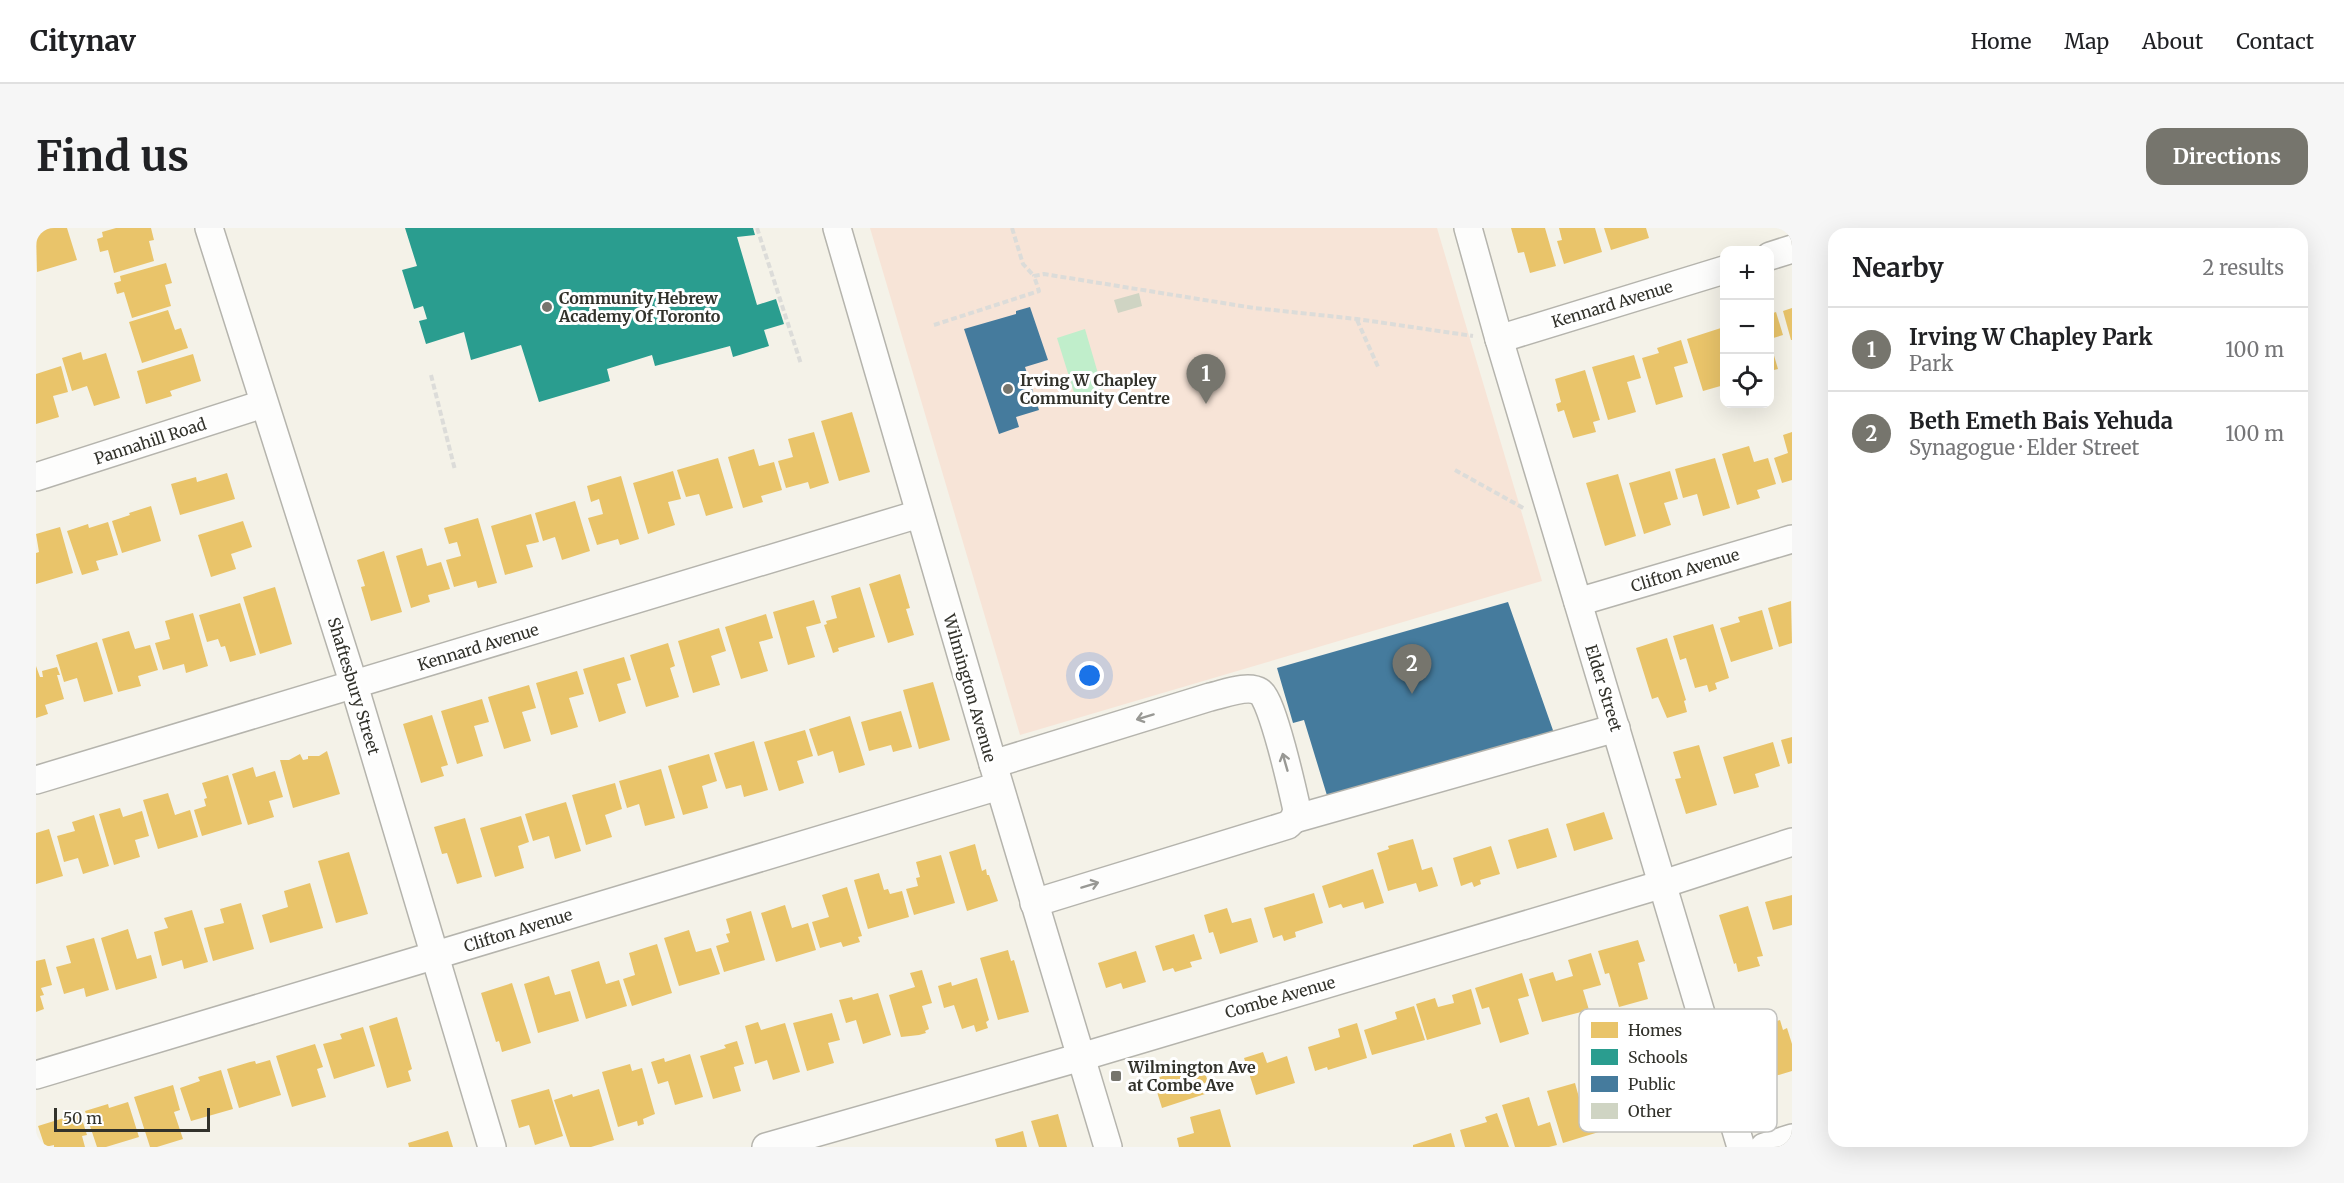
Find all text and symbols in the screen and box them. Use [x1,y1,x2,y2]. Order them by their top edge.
text: Citynav [30,23,136,59]
text: Home [1971,28,2031,55]
text: Map [2064,28,2109,55]
text: About [2142,28,2203,55]
text: Contact [2236,28,2314,55]
button: Directions [2146,128,2308,185]
text: Find us [36,130,189,182]
map controls [1720,246,1774,408]
button: + [1720,246,1774,300]
text: Nearby [1852,251,1944,284]
text: 2 results [2202,255,2284,280]
street label: Kennard Avenue [1549,276,1675,332]
place label: Community Hebrew Academy Of Toronto [558,288,721,326]
marker: Community Hebrew Academy Of Toronto [540,300,554,314]
button: − [1720,300,1774,354]
text: Irving W Chapley Park [1909,323,2152,351]
text: 1 [1867,337,1876,362]
text: 100 m [2225,337,2284,362]
text: Park [1909,351,1953,376]
pin: 1 [1186,354,1226,404]
button: locate [1720,354,1774,408]
place label: Irving W Chapley Community Centre [1020,370,1170,408]
marker: Irving W Chapley Community Centre [1001,382,1015,396]
text: Beth Emeth Bais Yehuda [1909,407,2173,435]
street label: Pannahill Road [91,413,209,469]
text: 2 [1866,421,1877,446]
text: 100 m [2225,421,2284,446]
text: Synagogue · Elder Street [1909,435,2139,460]
street label: Clifton Avenue [1628,544,1742,596]
street label: Wilmington Avenue [939,611,1001,764]
street label: Shaftesbury Street [324,615,385,758]
street label: Kennard Avenue [415,619,541,675]
street label: Elder Street [1581,642,1627,735]
pin: 2 [1392,644,1432,694]
your location [1075,661,1104,690]
one-way arrow [1136,712,1155,723]
one-way arrow [1279,753,1290,772]
one-way arrow [1080,879,1099,890]
street label: Clifton Avenue [461,904,575,956]
street label: Combe Avenue [1223,972,1337,1022]
legend [1579,1009,1777,1132]
text: Homes [1628,1020,1682,1040]
text: Schools [1628,1047,1688,1067]
place label: Wilmington Ave at Combe Ave [1127,1057,1256,1095]
marker: Wilmington Ave at Combe Ave [1109,1069,1123,1083]
text: Public [1628,1074,1676,1094]
text: Other [1628,1101,1672,1121]
scale bar [54,1105,210,1132]
text: 50 m [63,1108,102,1128]

